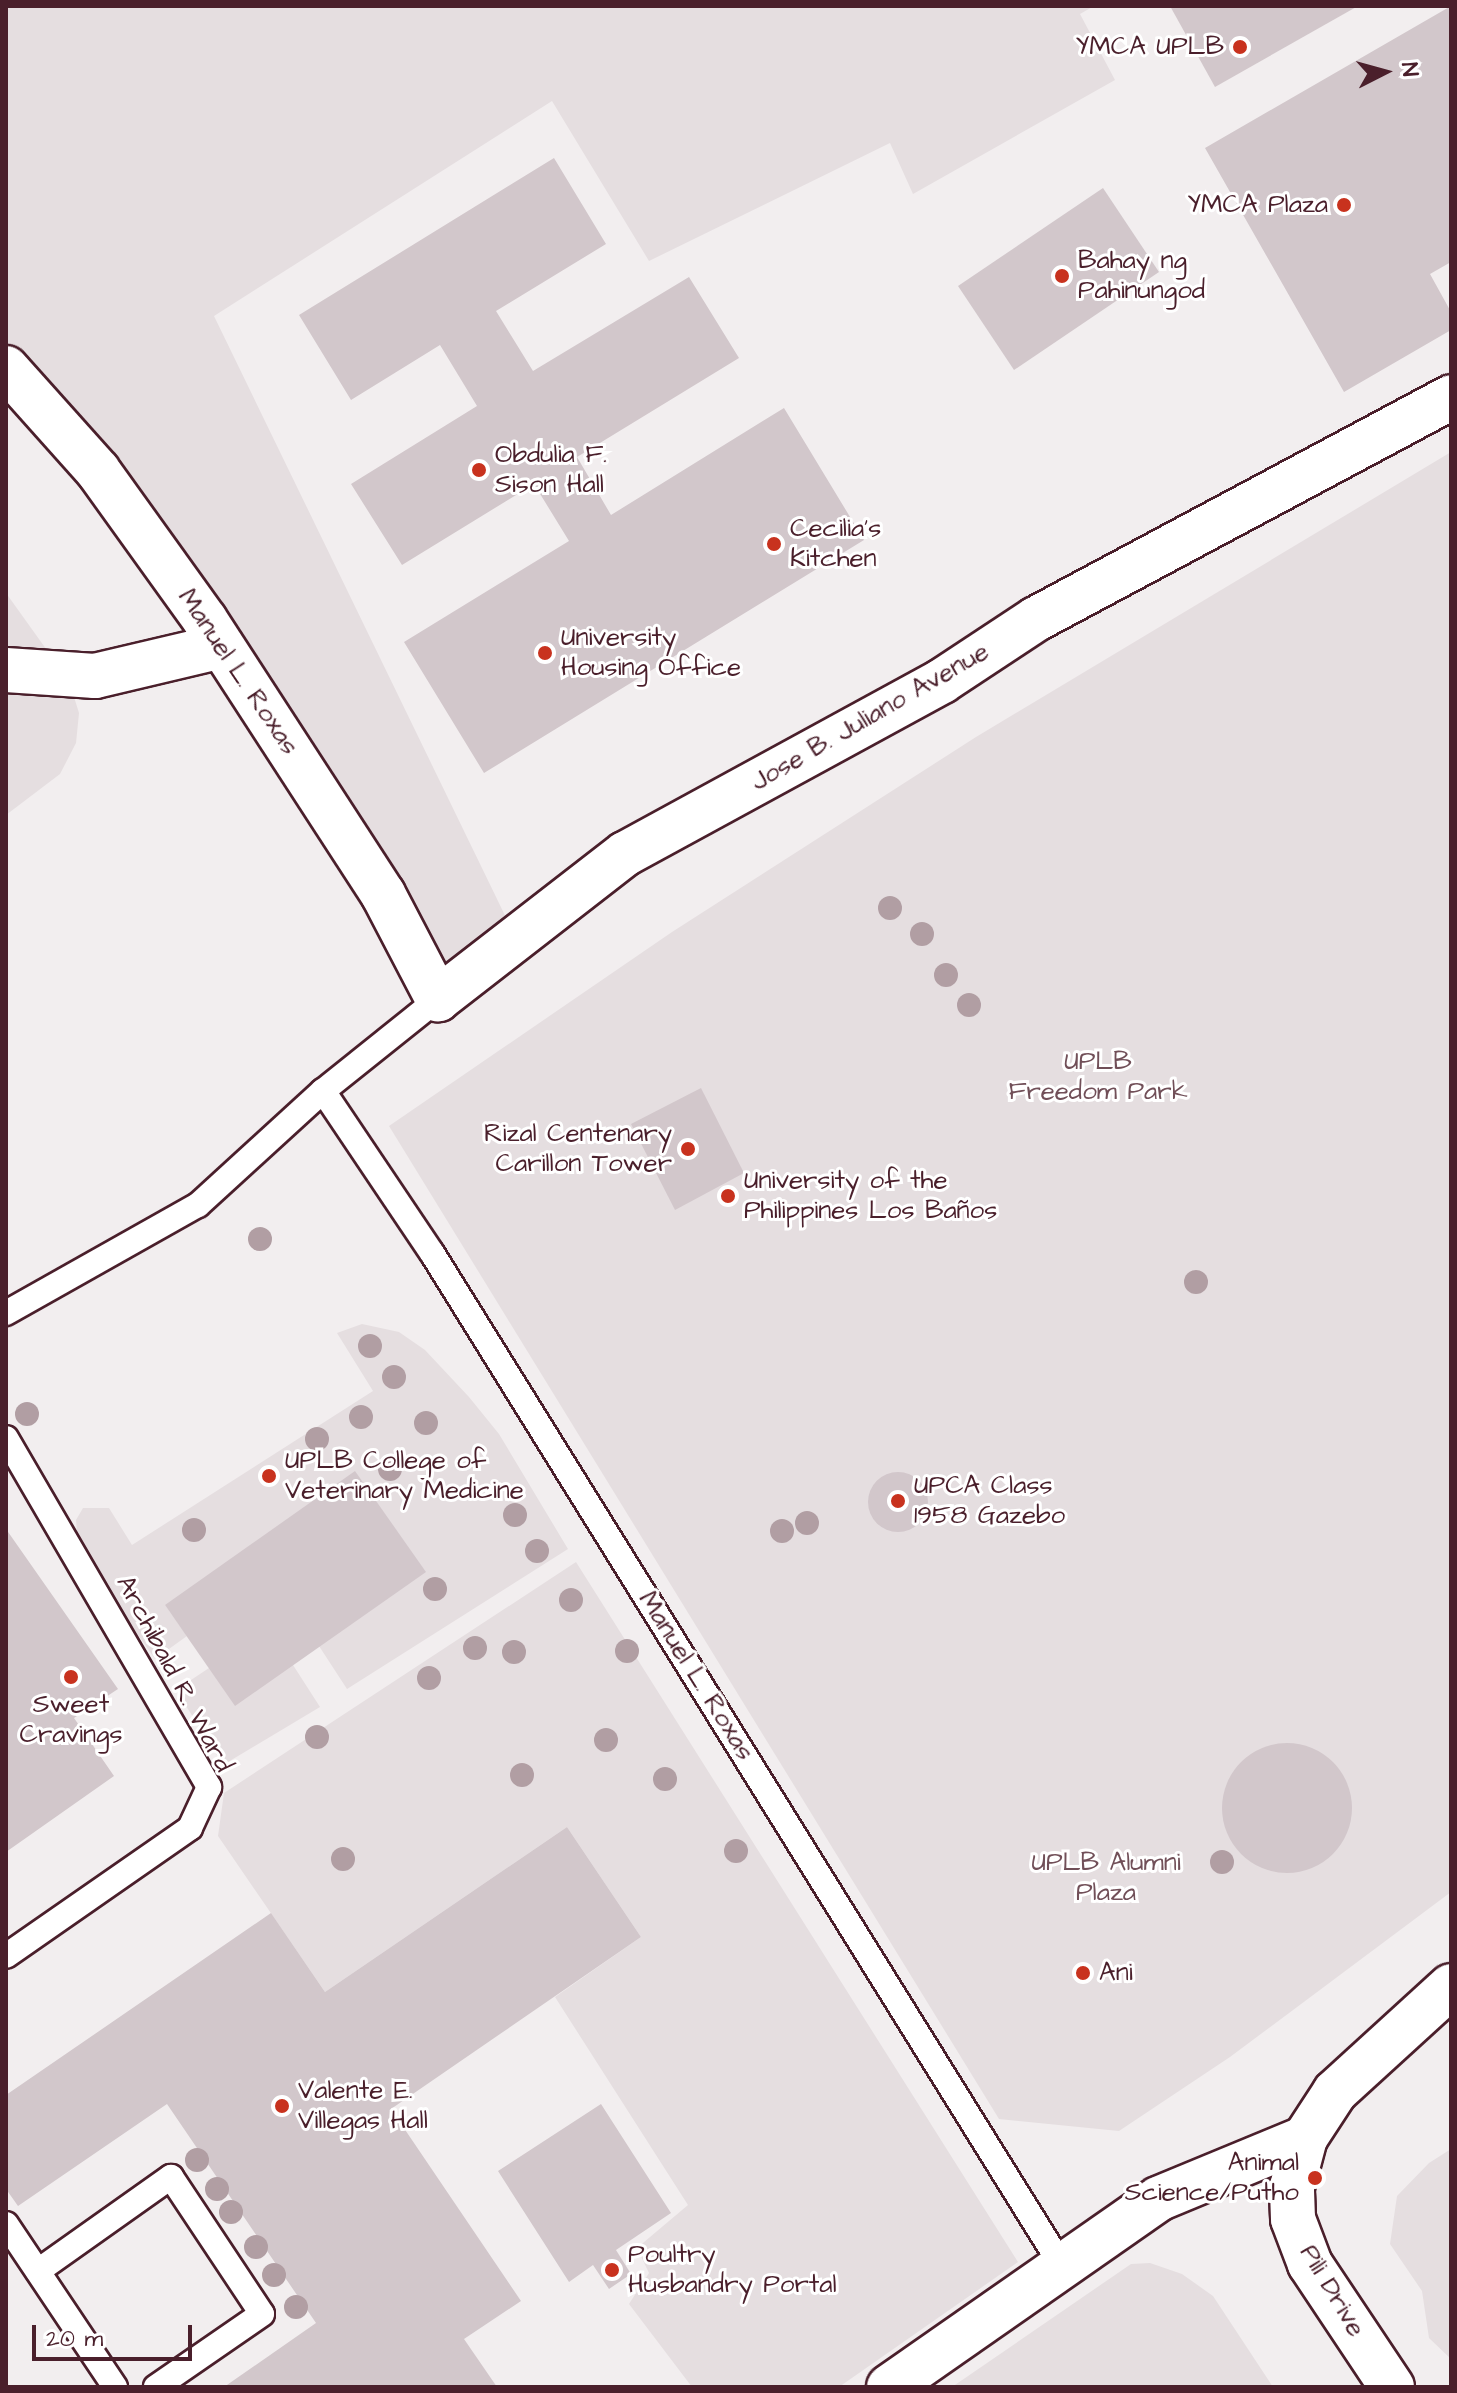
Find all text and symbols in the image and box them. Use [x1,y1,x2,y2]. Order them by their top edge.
place label: YMCA UPLB [1075,31,1224,63]
north arrow [1345,32,1425,112]
marker: YMCA UPLB [1231,38,1249,56]
text: N [1393,61,1426,78]
place label: YMCA Plaza [1187,189,1328,221]
marker: YMCA Plaza [1335,196,1353,214]
place label: Bahay ng Pahinungod [1078,245,1205,306]
marker: Bahay ng Pahinungod [1053,267,1071,285]
place label: Obdulia F. Sison Hall [495,439,607,500]
marker: Obdulia F. Sison Hall [470,461,488,479]
place label: Cecilia's Kitchen [790,513,881,574]
marker: Cecilia's Kitchen [765,535,783,553]
street label: Manuel L. Roxas [171,583,305,761]
place label: University Housing Office [561,622,741,684]
street label: Jose B. Juliano Avenue [746,636,994,798]
marker: University Housing Office [536,644,554,662]
park label: UPLB Freedom Park [1008,1046,1188,1108]
place label: Rizal Centenary Carillon Tower [484,1118,672,1180]
marker: Rizal Centenary Carillon Tower [679,1140,697,1158]
place label: University of the Philippines Los Baños [744,1165,997,1226]
marker: University of the Philippines Los Baños [719,1187,737,1205]
place label: UPLB College of Veterinary Medicine [285,1445,524,1506]
marker: UPLB College of Veterinary Medicine [260,1467,278,1485]
place label: UPCA Class 1958 Gazebo [914,1470,1065,1532]
marker: UPCA Class 1958 Gazebo [889,1492,907,1510]
street label: Archibald R. Ward [109,1570,239,1778]
street label: Manuel L. Roxas [632,1586,760,1766]
marker: Sweet Cravings [62,1668,80,1686]
place label: Sweet Cravings [20,1689,122,1750]
park label: UPLB Alumni Plaza [1031,1847,1181,1908]
place label: Ani [1099,1957,1133,1989]
marker: Ani [1074,1964,1092,1982]
place label: Valente E. Villegas Hall [298,2075,428,2136]
marker: Valente E. Villegas Hall [273,2097,291,2115]
place label: Animal Science/Putho [1125,2147,1299,2208]
marker: Animal Science/Putho [1306,2169,1324,2187]
place label: Poultry Husbandry Portal [628,2239,837,2300]
street label: Pili Drive [1292,2239,1372,2343]
marker: Poultry Husbandry Portal [603,2261,621,2279]
scale bar [36,2309,196,2359]
text: 20 m [46,2322,103,2356]

